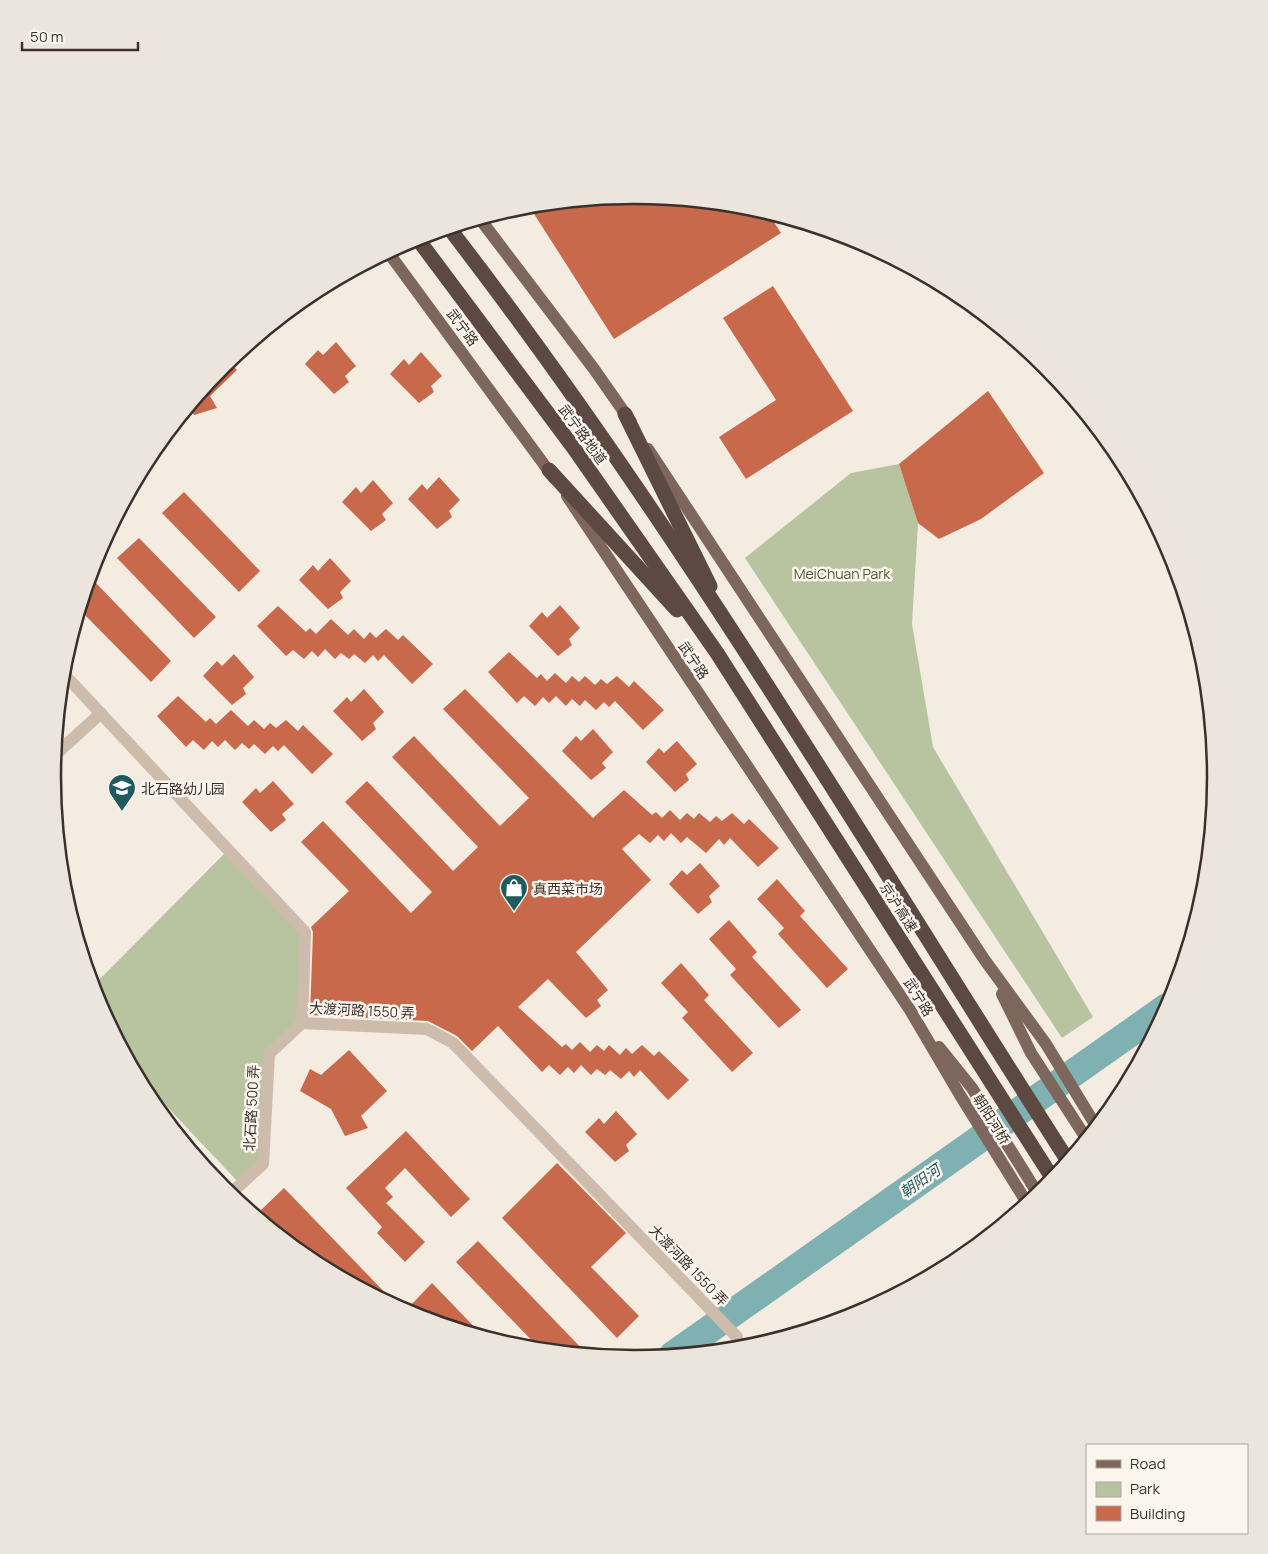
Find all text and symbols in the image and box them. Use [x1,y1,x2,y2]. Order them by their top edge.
scale bar [22,20,139,52]
text: 50 m [30,26,64,47]
street label: 武宁路 [443,305,483,349]
street label: 武宁路地道 [555,400,611,468]
park label: MeiChuan Park [794,564,891,583]
street label: 武宁路 [674,637,714,683]
school or university icon: 北石路幼儿园 [107,773,137,812]
place label: 北石路幼儿园 [141,779,225,798]
shop icon: 真西菜市场 [499,873,529,912]
street label: 京沪高速 [876,878,922,936]
place label: 真西菜市场 [533,879,603,898]
street label: 武宁路 [900,974,938,1020]
street label: 大渡河路 1550 弄 [309,998,415,1022]
street label: 北石路 500 弄 [239,1064,263,1152]
street label: 朝阳河桥 [969,1090,1015,1148]
water label: 朝阳河 [896,1158,947,1203]
street label: 大渡河路 1550 弄 [645,1220,733,1310]
legend [1086,1444,1248,1534]
text: Road [1130,1453,1166,1474]
text: Park [1130,1478,1160,1499]
text: Building [1130,1503,1185,1524]

